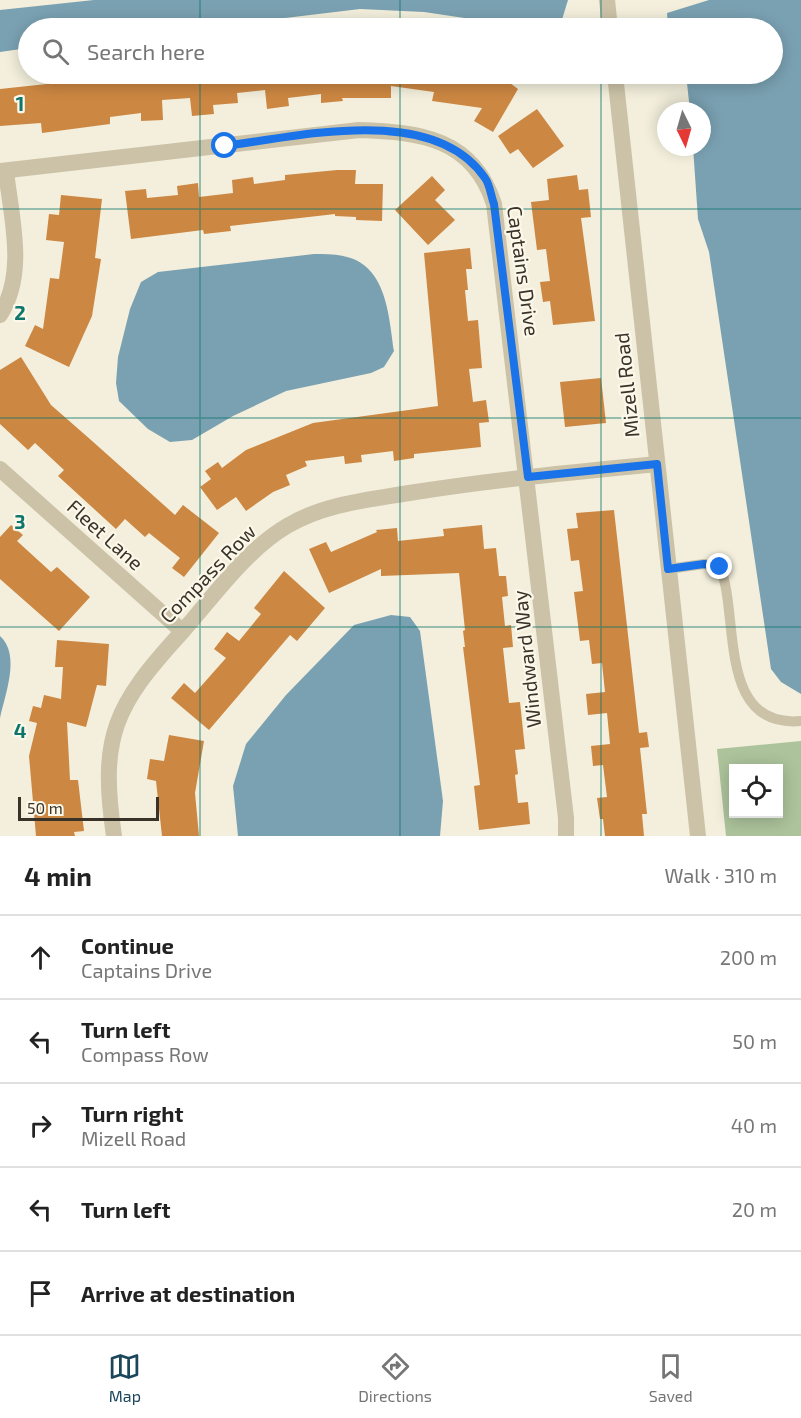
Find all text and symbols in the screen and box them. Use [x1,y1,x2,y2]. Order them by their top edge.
search box [18,18,783,84]
icon: search [39,35,72,68]
text: Search here [87,38,205,64]
text: 1 [16,91,24,115]
north arrow [657,102,711,156]
route start [211,132,237,158]
street label: Captains Drive [503,204,545,338]
text: 2 [14,300,26,324]
street label: Mizell Road [609,331,643,439]
street label: Fleet Lane [63,494,149,575]
text: 3 [14,509,26,533]
street label: Compass Row [154,519,260,628]
route end [706,553,732,579]
street label: Windward Way [507,589,545,729]
text: 4 [14,718,27,742]
map controls [729,764,783,818]
button: locate [729,764,783,818]
scale bar [18,794,159,822]
text: 50 m [27,798,63,817]
text: 4 min [24,860,92,891]
text: Walk · 310 m [665,863,777,887]
text: Continue [81,932,174,958]
icon: ahead [24,941,57,974]
text: 200 m [720,945,777,969]
text: Captains Drive [81,958,212,982]
text: Turn left [81,1016,170,1042]
icon: left [24,1025,57,1058]
text: 50 m [732,1029,777,1053]
text: Compass Row [81,1042,209,1066]
text: Turn right [81,1100,183,1126]
icon: right [24,1109,57,1142]
text: 40 m [731,1113,777,1137]
text: Mizell Road [81,1126,186,1150]
icon: left [24,1193,57,1226]
text: Turn left [81,1196,170,1222]
text: 20 m [732,1197,777,1221]
icon: arrive [24,1277,57,1310]
text: Arrive at destination [81,1280,295,1306]
tab: Map [108,1350,141,1405]
tab: Directions [358,1350,432,1405]
tab: Saved [649,1350,693,1405]

